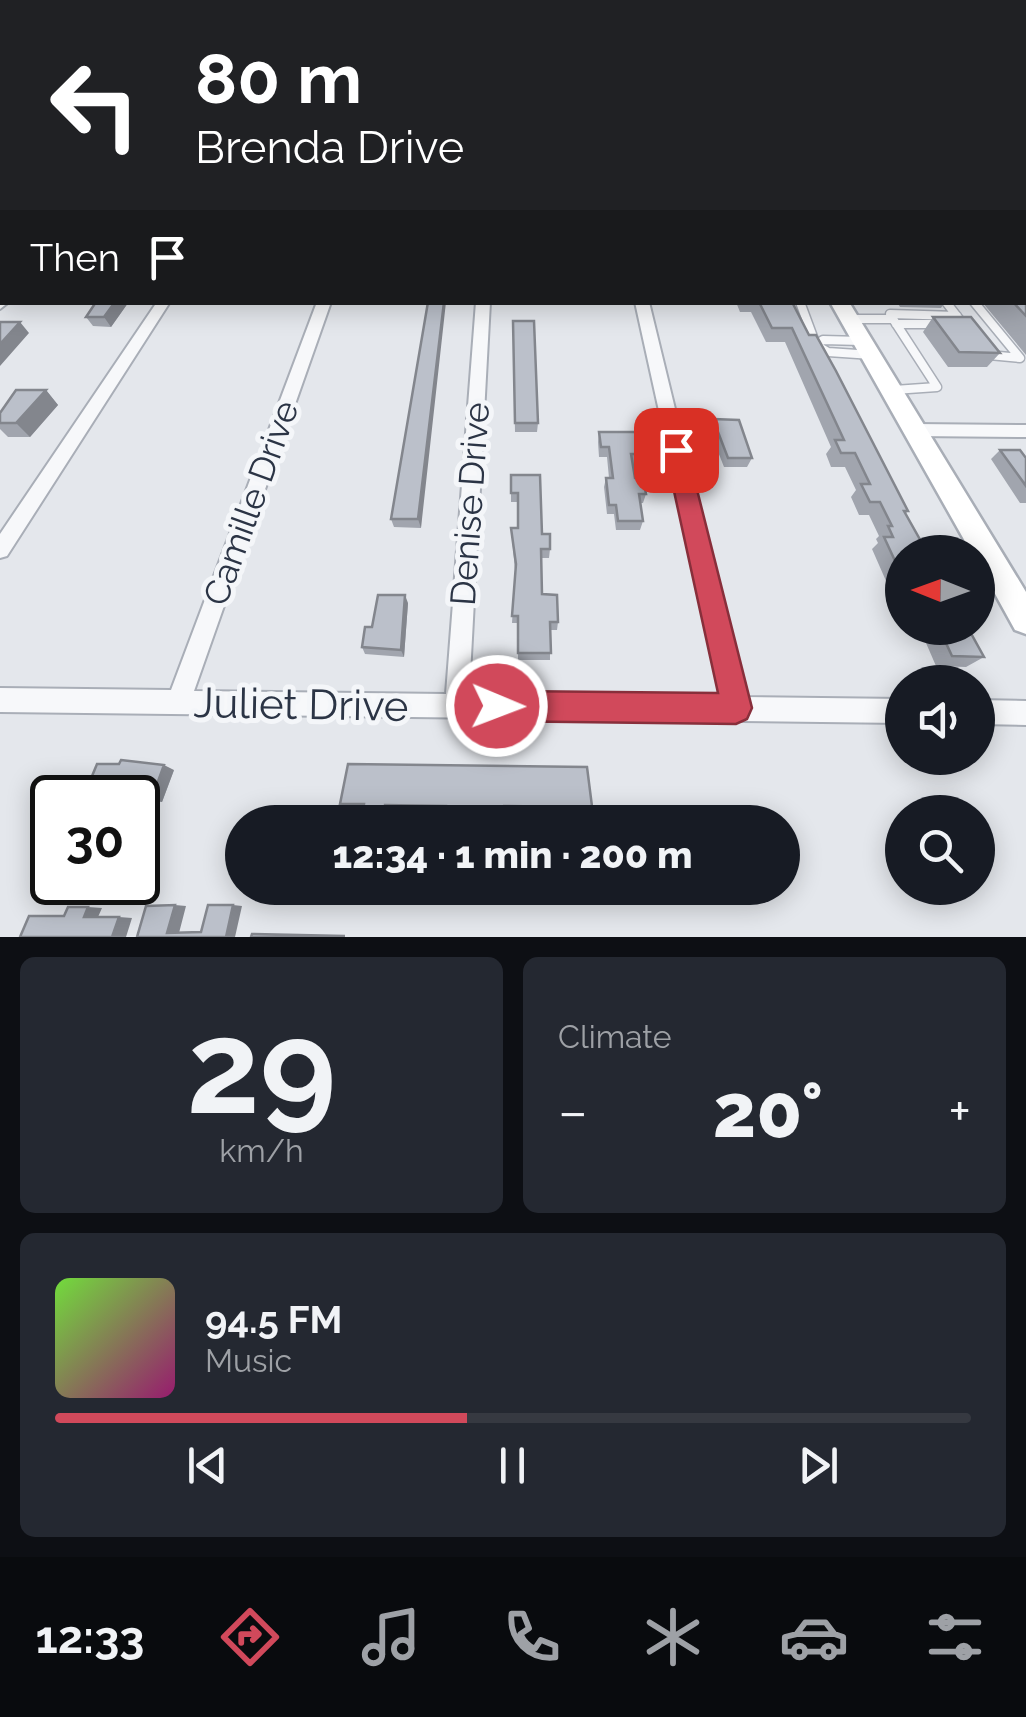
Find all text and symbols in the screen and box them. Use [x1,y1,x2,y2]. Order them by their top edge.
text: 80 m [195,37,362,119]
icon: left [30,40,160,170]
text: Brenda Drive [195,121,464,174]
icon: arrive [140,230,195,285]
text: Then [30,235,120,280]
street label: Camille Drive [195,395,307,611]
street label: Denise Drive [442,401,497,607]
pin [634,408,719,493]
icon: arrive [649,423,704,478]
north arrow [885,535,995,645]
map controls [885,535,995,905]
position arrow [445,654,549,758]
button: sound [885,665,995,775]
street label: Juliet Drive [193,678,409,731]
speed limit sign: 30 [30,775,160,905]
button: search [885,795,995,905]
text: 12:34 · 1 min · 200 m [333,832,692,877]
text: 29 [187,991,336,1143]
text: Climate [558,1018,672,1055]
text: 20° [713,1066,823,1155]
text: − [558,1079,588,1144]
text: + [948,1079,971,1144]
text: km/h [219,1132,304,1169]
text: 94.5 FM [205,1297,342,1342]
text: Music [205,1342,292,1379]
icon: previous [180,1438,235,1493]
icon: pause [485,1438,540,1493]
icon: next [791,1438,846,1493]
icon: directions [215,1602,285,1672]
icon: music [356,1602,426,1672]
icon: phone [497,1602,567,1672]
icon: climate [638,1602,708,1672]
icon: car [779,1602,849,1672]
icon: filters [920,1602,990,1672]
text: 12:33 [36,1611,144,1664]

